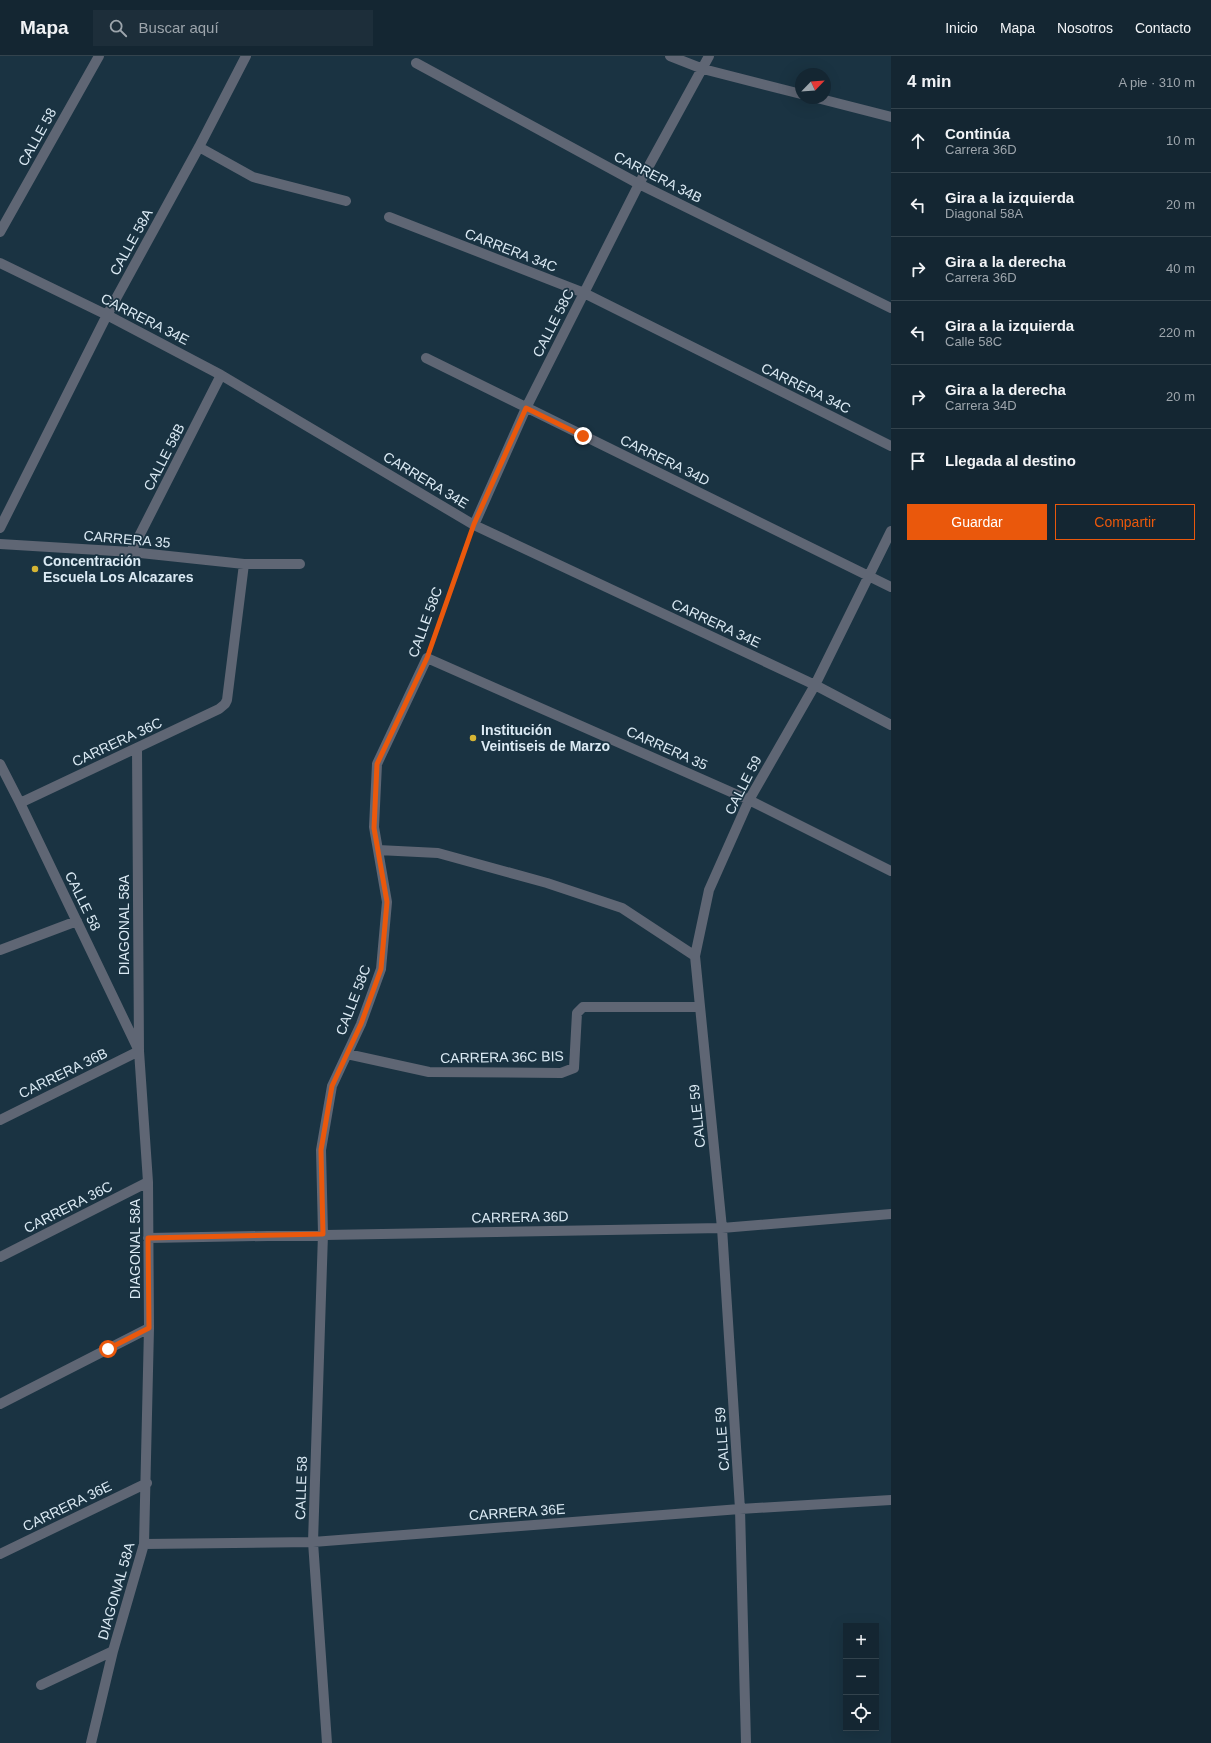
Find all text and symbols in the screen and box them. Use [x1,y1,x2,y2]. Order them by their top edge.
search box [93,10,373,46]
text: Mapa [20,17,69,38]
icon: search [107,17,129,39]
text: Buscar aquí [139,19,219,36]
text: Inicio [945,20,978,36]
text: Mapa [1000,20,1035,36]
text: Nosotros [1057,20,1113,36]
text: Contacto [1135,20,1191,36]
north arrow [795,68,831,104]
text: 4 min [907,72,951,91]
text: A pie · 310 m [1118,75,1195,90]
street label: CALLE 58 [15,105,60,169]
text: Continúa [945,125,1010,142]
icon: ahead [907,130,929,152]
text: 10 m [1166,133,1195,148]
text: Carrera 36D [945,142,1017,157]
street label: CARRERA 34B [611,148,705,206]
text: Gira a la izquierda [945,189,1074,206]
icon: left [907,194,929,216]
text: 20 m [1166,197,1195,212]
street label: CALLE 58A [106,206,156,278]
text: Diagonal 58A [945,206,1023,221]
street label: CARRERA 34C [463,225,559,275]
text: Gira a la derecha [945,253,1066,270]
icon: right [907,258,929,280]
text: 40 m [1166,261,1195,276]
text: Carrera 36D [945,270,1017,285]
street label: CALLE 58C [529,286,577,360]
street label: CARRERA 34E [98,290,192,348]
text: Gira a la izquierda [945,317,1074,334]
icon: left [907,322,929,344]
text: 220 m [1159,325,1195,340]
text: Calle 58C [945,334,1002,349]
street label: CARRERA 34C [759,359,853,417]
text: Gira a la derecha [945,381,1066,398]
icon: right [907,386,929,408]
text: 20 m [1166,389,1195,404]
text: Carrera 34D [945,398,1017,413]
street label: CALLE 58B [140,421,188,493]
route end [574,427,592,445]
street label: CARRERA 34D [618,431,712,489]
street label: CARRERA 34E [381,448,471,512]
icon: arrive [907,450,929,472]
text: Llegada al destino [945,452,1076,469]
button: Guardar [907,504,1047,540]
button: Compartir [1055,504,1195,540]
street label: CARRERA 35 [83,527,171,551]
place label: Concentración Escuela Los Alcazares [43,553,194,585]
marker: Concentración Escuela Los Alcazares [30,564,40,574]
street label: CALLE 58C [405,585,445,659]
street label: CARRERA 34E [669,595,763,651]
street label: CARRERA 36C [70,714,164,770]
place label: Institución Veintiseis de Marzo [481,722,610,754]
street label: CARRERA 35 [624,723,710,773]
marker: Institución Veintiseis de Marzo [468,733,478,743]
street label: CALLE 59 [721,753,765,817]
street label: CALLE 58 [62,869,104,933]
street label: DIAGONAL 58A [116,874,132,975]
street label: CALLE 58C [332,963,374,1037]
street label: CARRERA 36B [16,1045,110,1101]
street label: CARRERA 36C BIS [440,1048,564,1066]
street label: CALLE 59 [686,1083,708,1149]
street label: CARRERA 36C [21,1178,115,1236]
street label: DIAGONAL 58A [127,1198,143,1299]
street label: CARRERA 36D [471,1208,569,1226]
route start [99,1340,117,1358]
street label: CALLE 59 [712,1406,732,1471]
street label: CALLE 58 [292,1456,310,1520]
street label: CARRERA 36E [20,1478,114,1534]
street label: CARRERA 36E [468,1501,566,1523]
street label: DIAGONAL 58A [94,1540,138,1642]
map controls [843,1623,879,1731]
button: + [843,1623,879,1659]
button: − [843,1659,879,1695]
button: locate [843,1695,879,1731]

